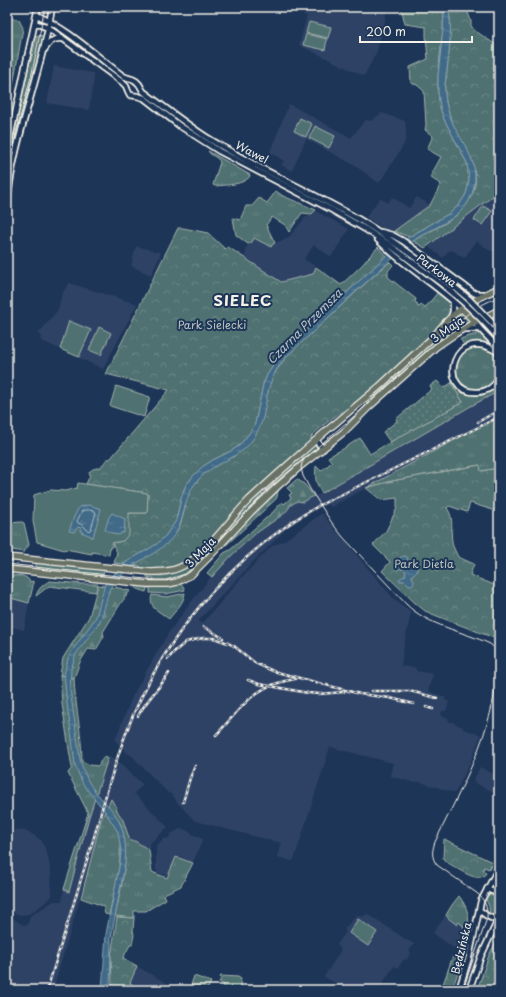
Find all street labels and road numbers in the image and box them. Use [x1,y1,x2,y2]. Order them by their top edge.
street label: Wawel [233,136,271,168]
street label: Parkowa [413,249,461,291]
street label: 3 Maja [427,311,467,347]
street label: 3 Maja [181,533,219,571]
street label: Będzińska [446,920,476,976]

